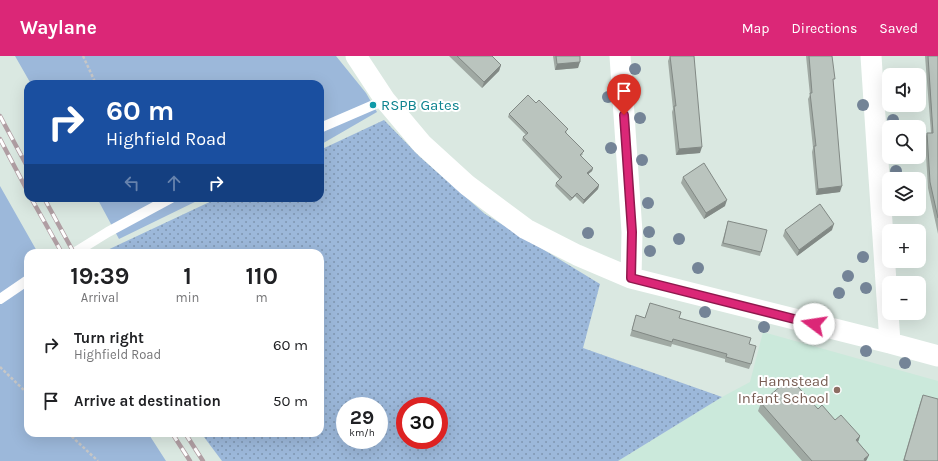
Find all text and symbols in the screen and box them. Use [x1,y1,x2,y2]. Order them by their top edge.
text: Waylane [20,17,97,39]
text: Map [742,20,770,37]
text: Directions [792,20,857,37]
text: Saved [879,20,918,37]
map controls [882,68,926,320]
button: sound [882,68,926,112]
pin [607,74,641,115]
icon: arrive [613,80,635,102]
text: 60 m [106,94,174,127]
icon: right [40,96,92,148]
place label: RSPB Gates [381,96,460,114]
marker: RSPB Gates [368,100,378,110]
button: search [882,120,926,164]
text: Highfield Road [106,128,227,150]
icon: left [121,172,143,194]
icon: ahead [163,172,185,194]
icon: right [205,172,227,194]
button: layers [882,172,926,216]
button: + [882,224,926,268]
text: 19:39 [70,262,129,290]
text: 1 [183,262,192,290]
text: 110 [246,262,278,290]
button: − [882,276,926,320]
text: Arrival [81,290,119,305]
text: min [176,290,199,305]
text: m [256,290,268,305]
position arrow [793,303,835,345]
text: Turn right [74,329,144,347]
icon: right [40,334,62,356]
text: 60 m [273,336,308,354]
text: Highfield Road [74,347,161,362]
place label: Hamstead Infant School [738,372,829,407]
marker: Hamstead Infant School [832,385,842,395]
icon: arrive [40,390,62,412]
text: Arrive at destination [74,392,221,410]
text: 50 m [273,392,308,410]
speed limit sign: 30 [396,397,448,449]
text: 29 [350,406,374,429]
text: km/h [349,427,375,439]

